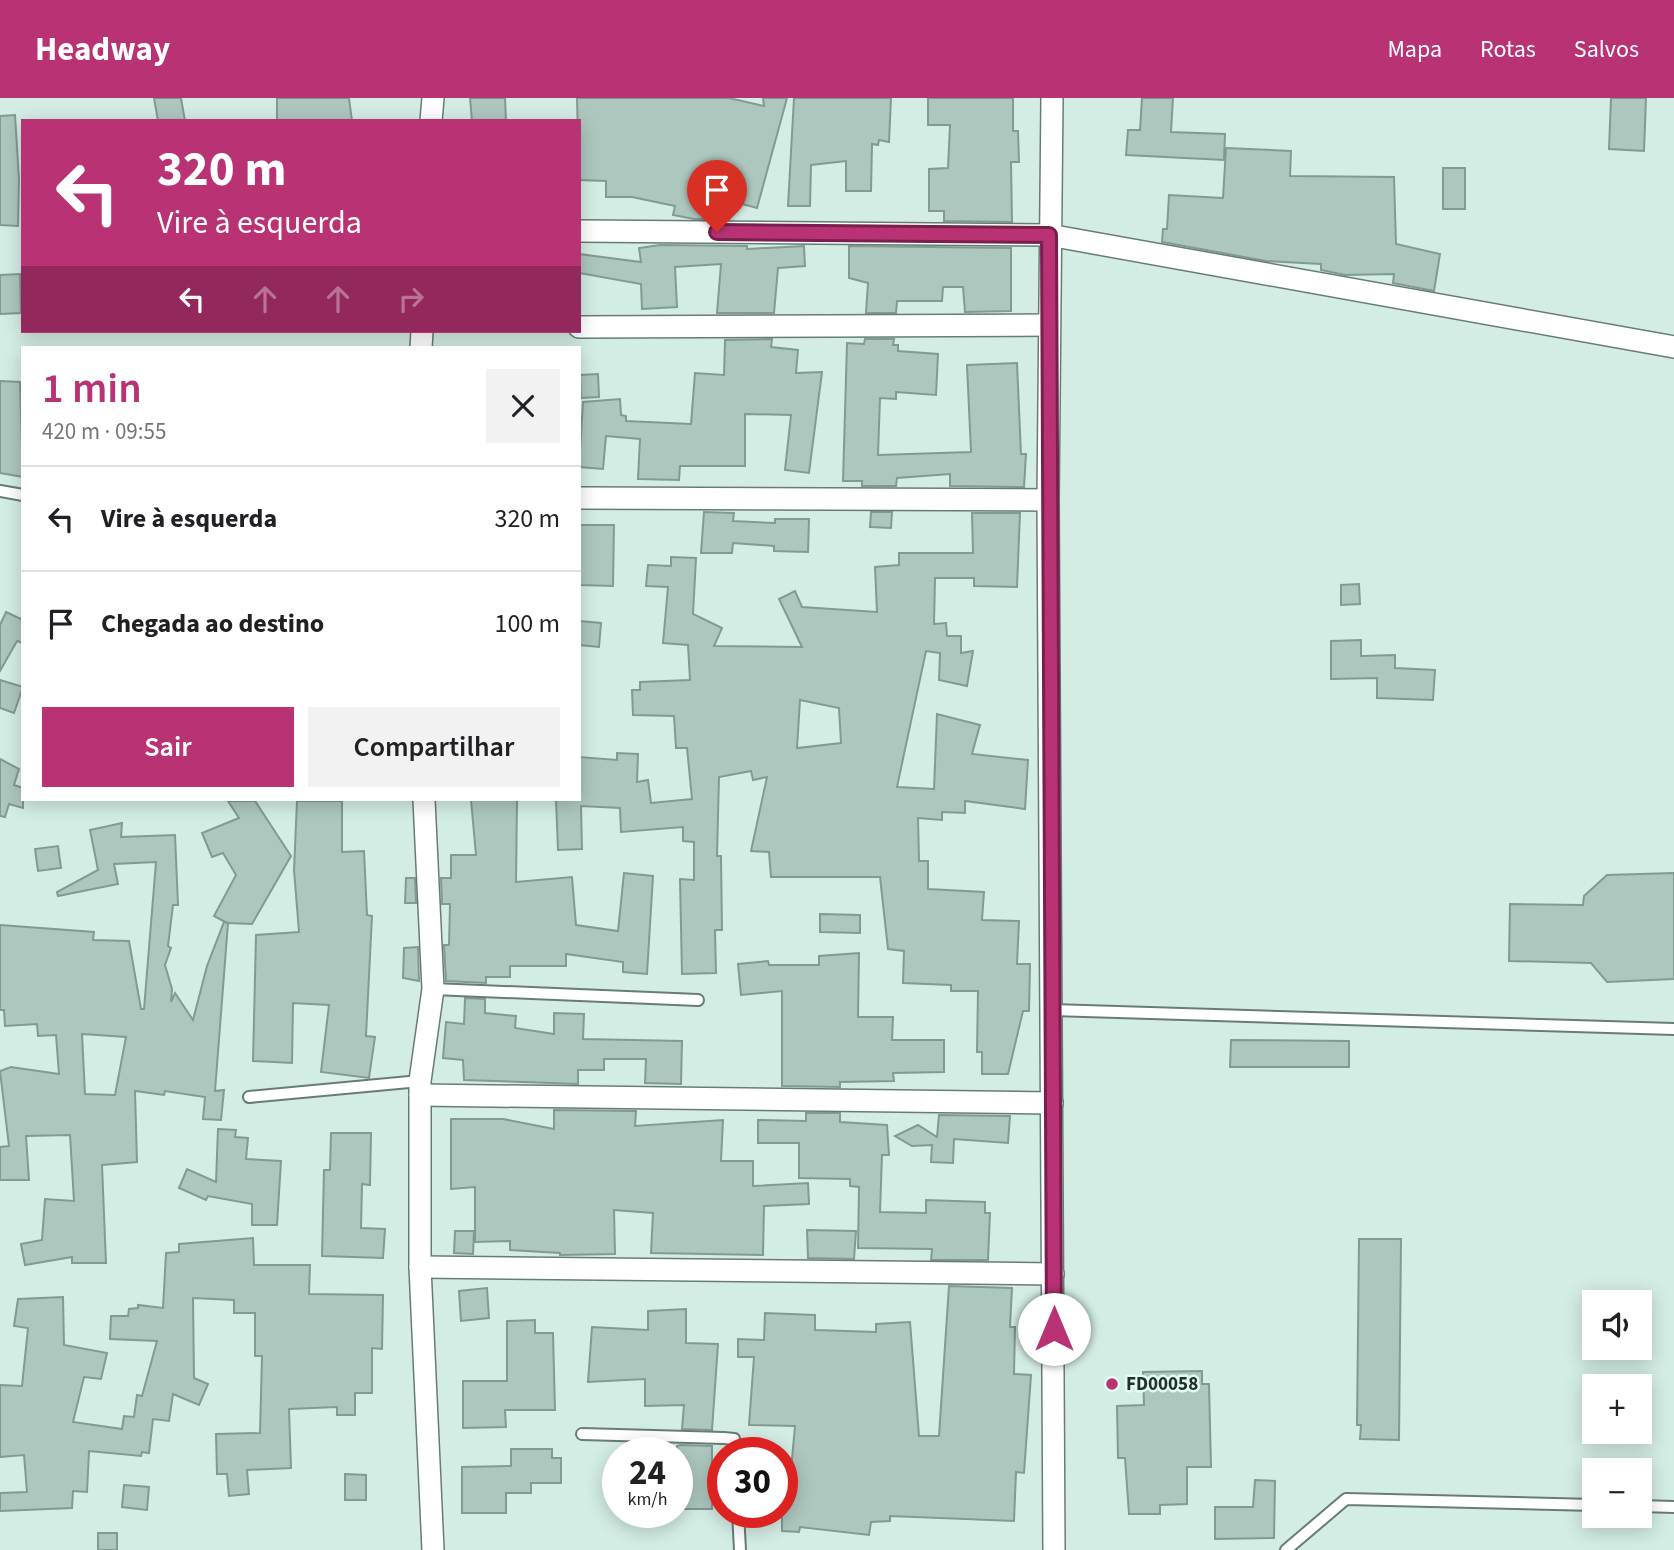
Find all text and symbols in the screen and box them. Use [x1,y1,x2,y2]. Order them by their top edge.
text: Headway [35,26,170,73]
text: Mapa [1387,32,1442,67]
text: Rotas [1480,32,1536,67]
text: Salvos [1574,32,1639,67]
text: 320 m [157,135,286,205]
icon: left [42,147,133,238]
pin [687,160,747,232]
icon: arrive [698,171,736,209]
text: Vire à esquerda [157,200,362,246]
icon: left [173,280,211,318]
icon: ahead [246,280,284,318]
icon: ahead [319,280,357,318]
icon: right [392,280,430,318]
text: 1 min [42,359,142,419]
button: close [486,369,560,443]
text: 420 m · 09:55 [42,415,166,448]
icon: left [42,500,80,538]
text: Vire à esquerda [101,500,277,537]
text: 320 m [494,500,560,537]
icon: arrive [42,605,80,643]
text: Chegada ao destino [101,605,324,642]
text: 100 m [494,605,560,642]
button: Sair [42,707,294,787]
button: Compartilhar [308,707,560,787]
map controls [1582,1290,1652,1528]
button: sound [1582,1290,1652,1360]
position arrow [1017,1292,1091,1366]
place label: FD00058 [1126,1371,1198,1398]
button: + [1582,1374,1652,1444]
marker: FD00058 [1104,1376,1120,1392]
speed limit sign: 30 [707,1437,798,1528]
text: 24 [629,1448,666,1498]
button: − [1582,1458,1652,1528]
text: km/h [628,1487,667,1512]

